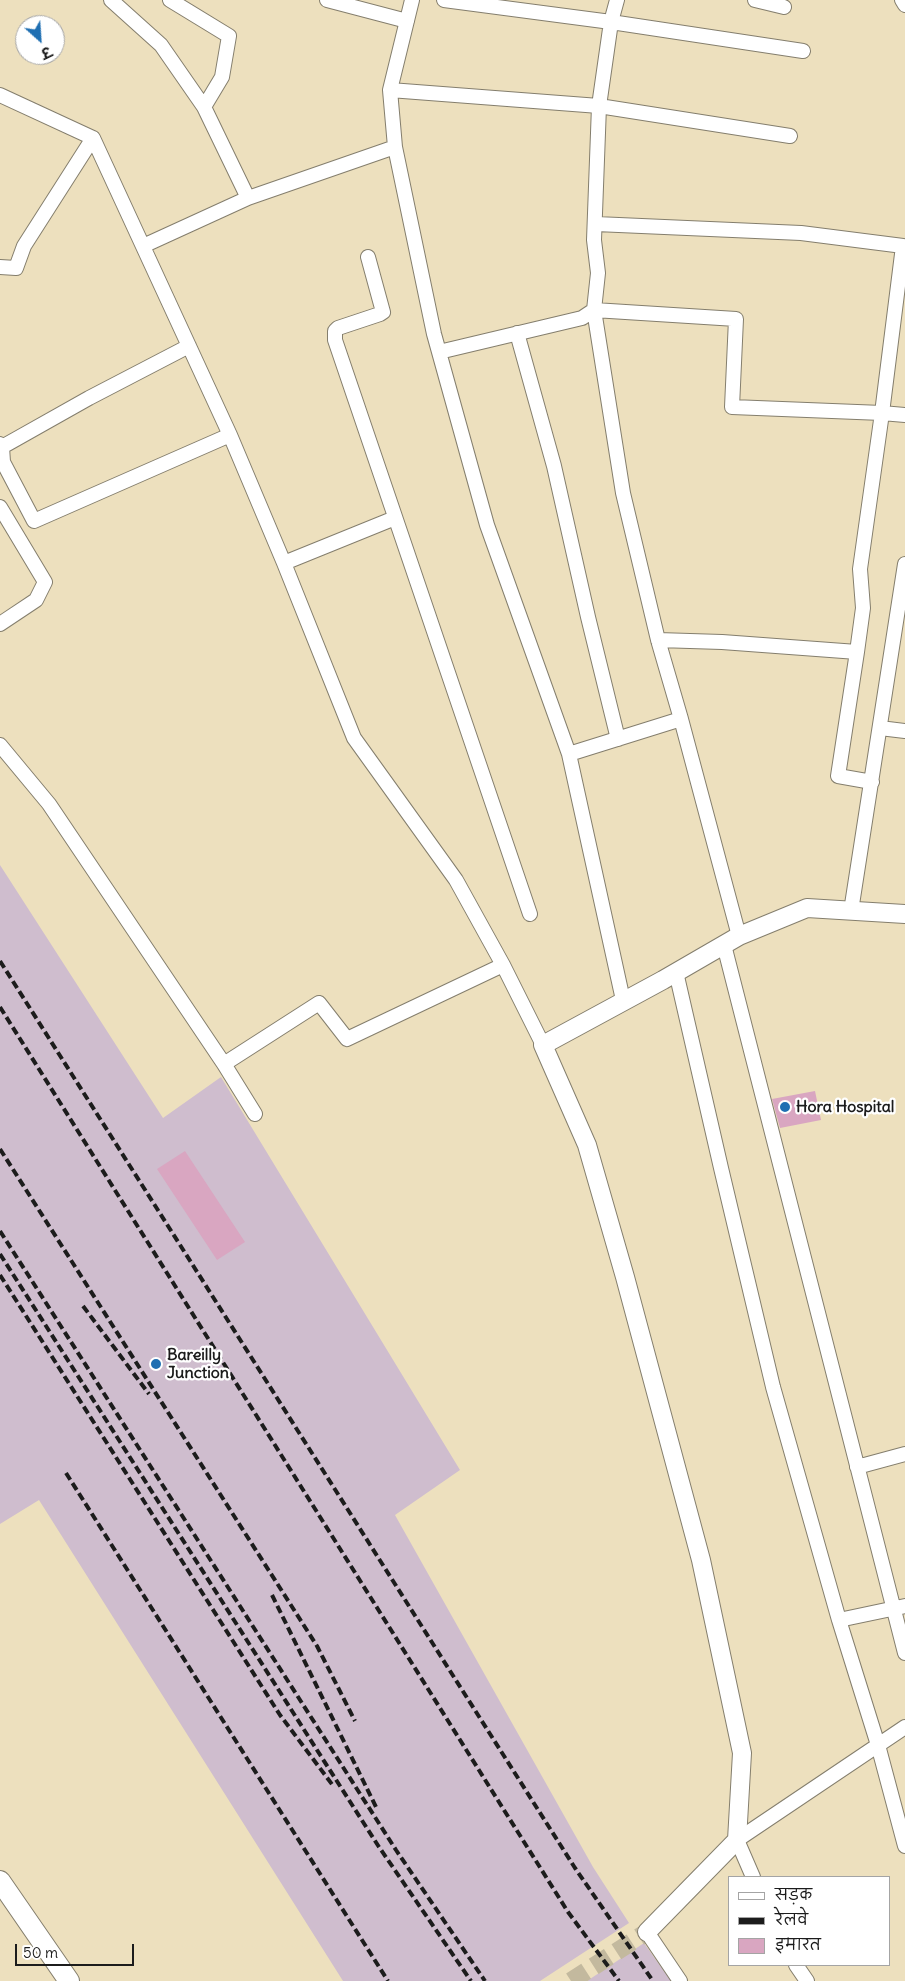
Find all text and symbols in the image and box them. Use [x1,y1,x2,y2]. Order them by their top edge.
north arrow [15,15,65,65]
text: उ [38,42,54,63]
place label: Hora Hospital [796,1097,894,1117]
marker: Hora Hospital [778,1100,792,1114]
place label: Bareilly Junction [167,1345,229,1383]
marker: Bareilly Junction [149,1357,163,1371]
legend [728,1876,890,1966]
text: सड़क [775,1885,812,1904]
text: रेलवे [775,1910,808,1929]
scale bar [18,1934,136,1966]
text: इमारत [775,1935,821,1954]
text: 50 m [23,1943,58,1962]

